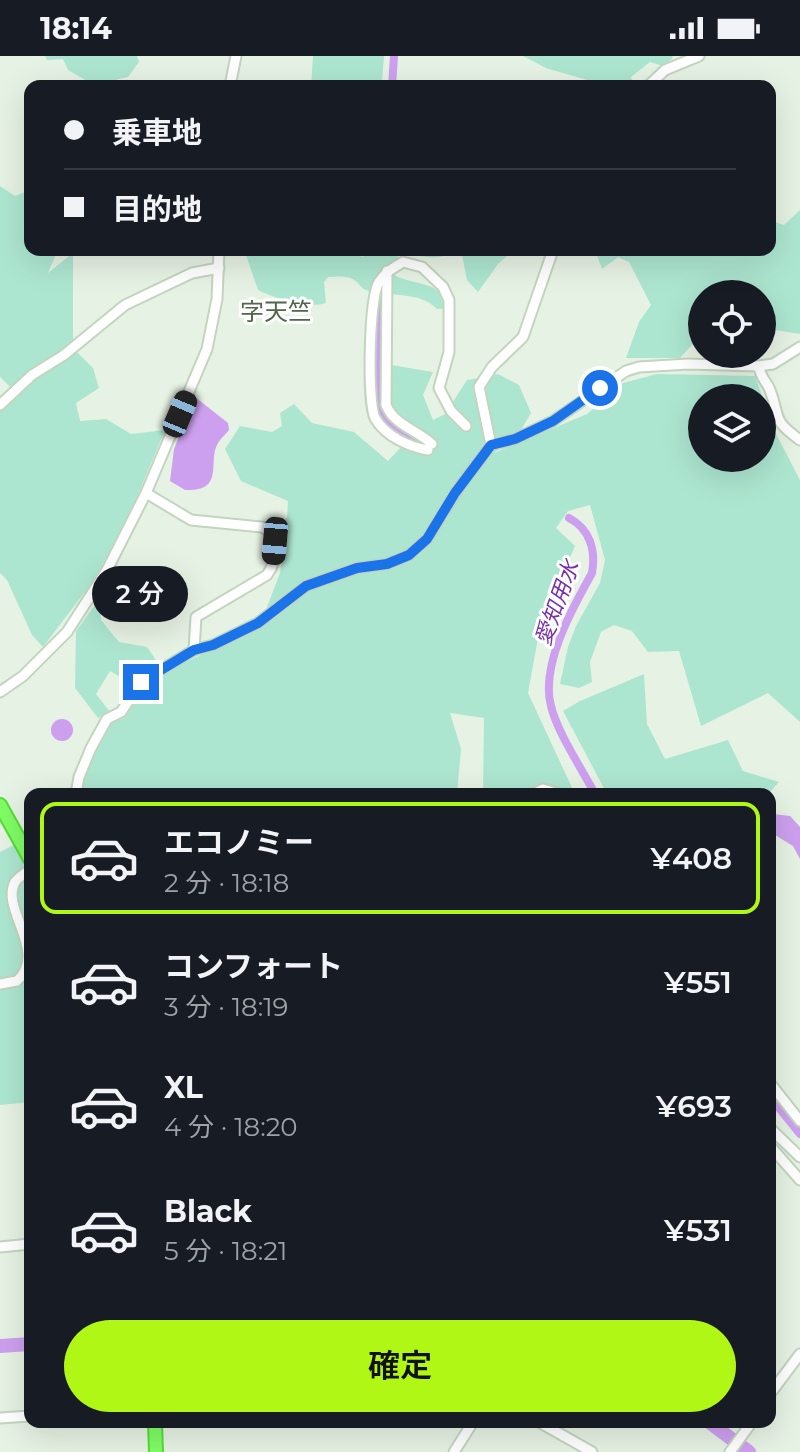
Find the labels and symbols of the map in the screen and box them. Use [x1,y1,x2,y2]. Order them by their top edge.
district label: 字天竺 [240,297,312,326]
route start [582,370,618,406]
car [160,387,200,441]
car [261,516,289,566]
water label: 愛知用水 [529,555,585,649]
callout: 2 分 [93,566,189,622]
route end [123,664,159,700]

